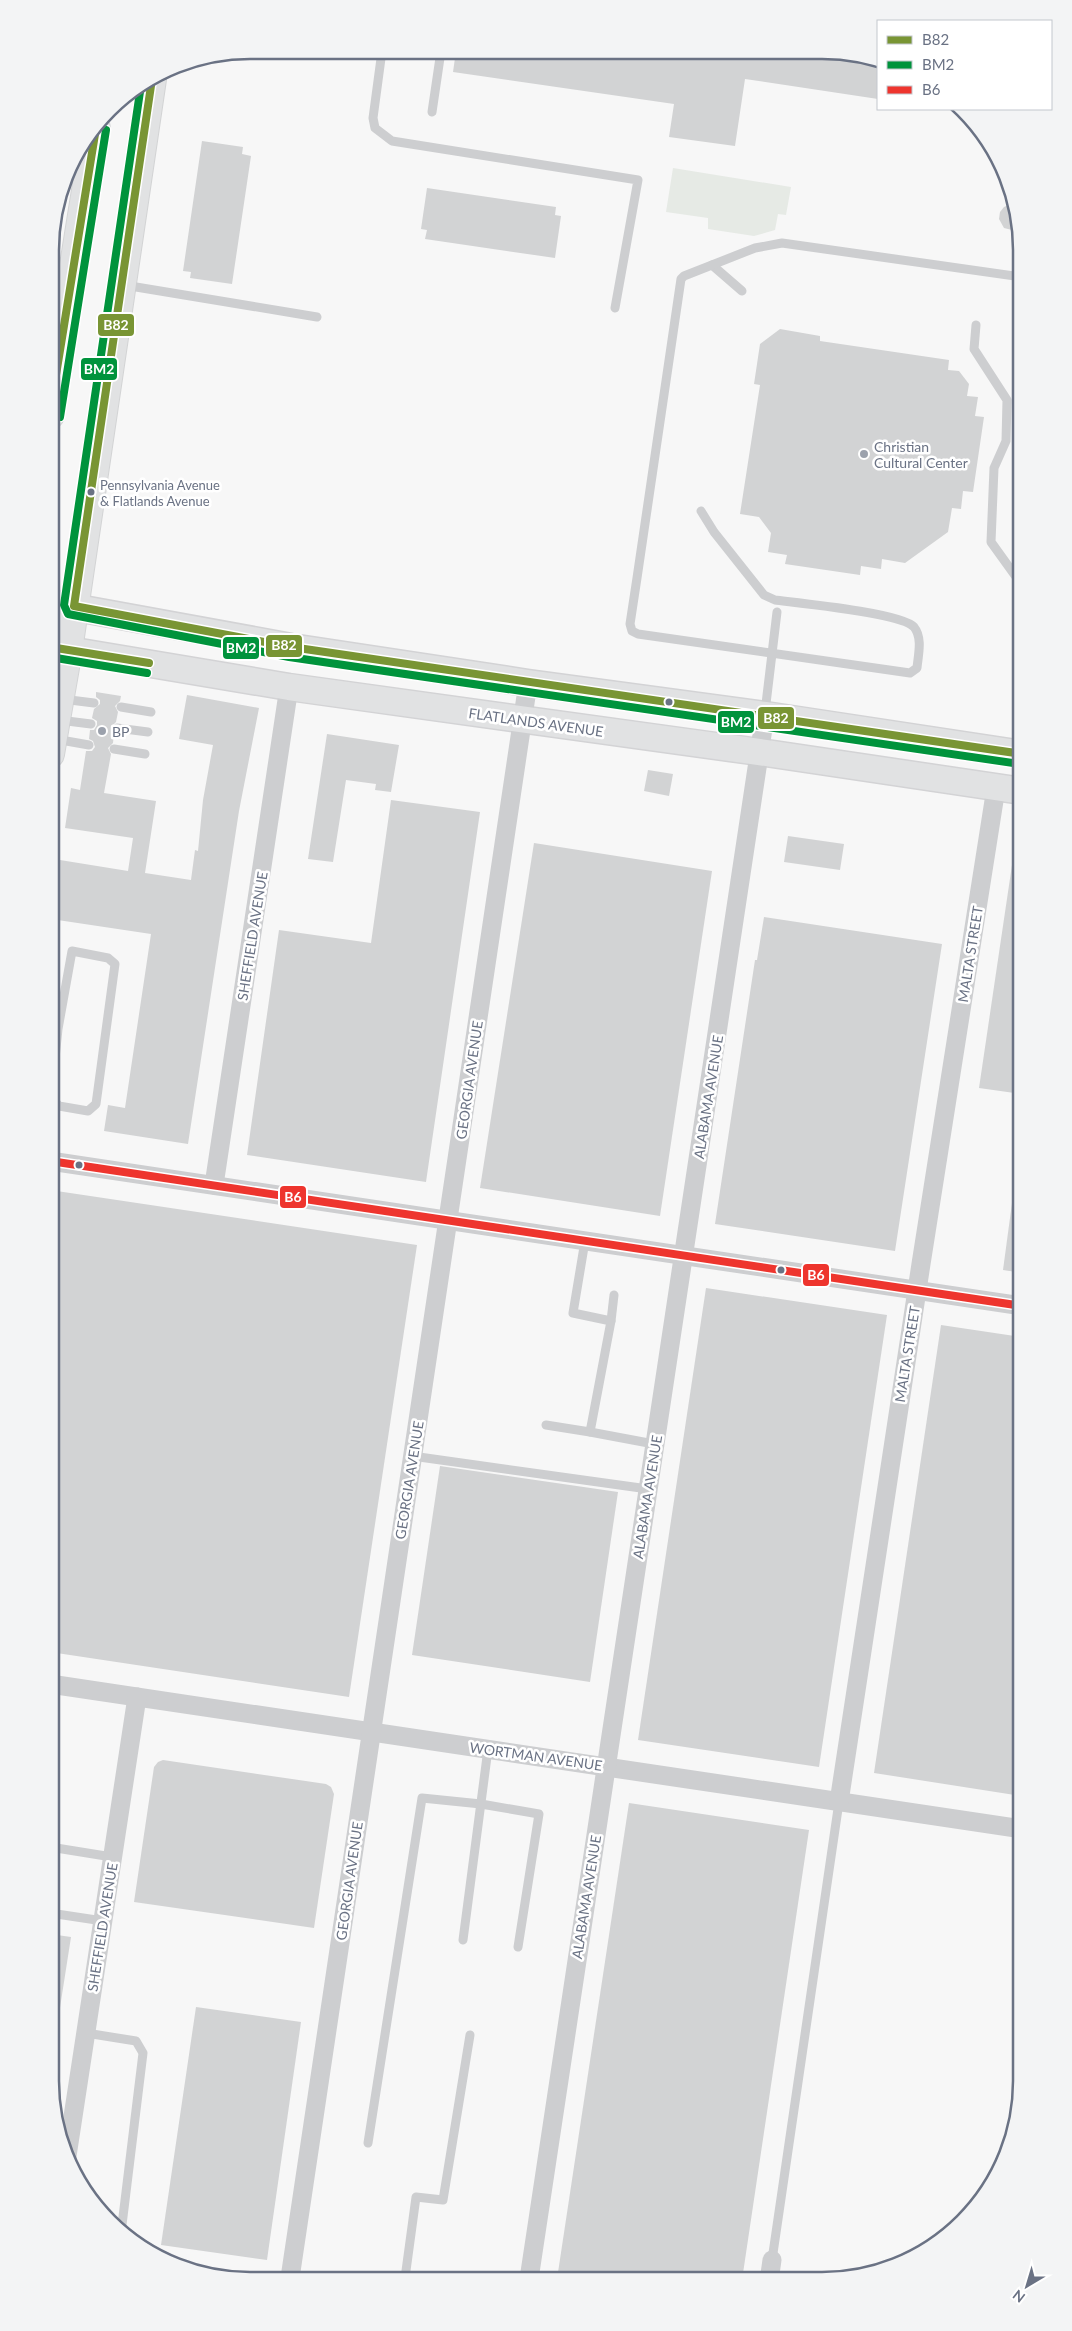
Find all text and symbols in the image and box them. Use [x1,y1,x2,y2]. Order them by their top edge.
legend [877,20,1052,110]
text: B82 [922,30,949,48]
text: BM2 [922,55,954,73]
text: B6 [922,80,941,98]
line badge: B82 [97,313,135,337]
text: B82 [103,316,129,333]
line badge: BM2 [80,357,118,381]
text: BM2 [84,360,114,377]
place label: Christian Cultural Center [874,438,968,471]
marker: Christian Cultural Center [858,448,870,460]
place label: Pennsylvania Avenue & Flatlands Avenue [100,477,220,509]
marker: Pennsylvania Avenue & Flatlands Avenue [86,487,96,497]
line badge: B82 [265,634,303,658]
line badge: BM2 [222,636,260,660]
text: B82 [271,636,297,653]
text: BM2 [226,639,256,656]
unlabelled marker [664,697,674,707]
street label: FLATLANDS AVENUE [468,704,604,740]
line badge: B82 [757,706,795,730]
text: B82 [763,709,789,726]
line badge: BM2 [717,710,755,734]
text: BM2 [721,713,751,730]
place label: BP [112,723,129,740]
marker: BP [96,725,108,737]
street label: SHEFFIELD AVENUE [233,870,271,1002]
street label: MALTA STREET [954,904,986,1003]
street label: GEORGIA AVENUE [452,1020,486,1140]
street label: ALABAMA AVENUE [690,1034,726,1160]
unlabelled marker [74,1160,84,1170]
line badge: B6 [279,1185,307,1209]
text: B6 [284,1188,302,1205]
line badge: B6 [802,1263,830,1287]
unlabelled marker [776,1265,786,1275]
text: B6 [807,1266,825,1283]
street label: MALTA STREET [891,1304,923,1403]
street label: GEORGIA AVENUE [391,1420,427,1540]
street label: ALABAMA AVENUE [629,1434,665,1560]
street label: WORTMAN AVENUE [469,1738,603,1774]
street label: GEORGIA AVENUE [332,1821,366,1941]
street label: ALABAMA AVENUE [568,1834,604,1960]
street label: SHEFFIELD AVENUE [83,1861,121,1993]
north arrow [1002,2261,1052,2311]
text: N [1009,2287,1028,2307]

